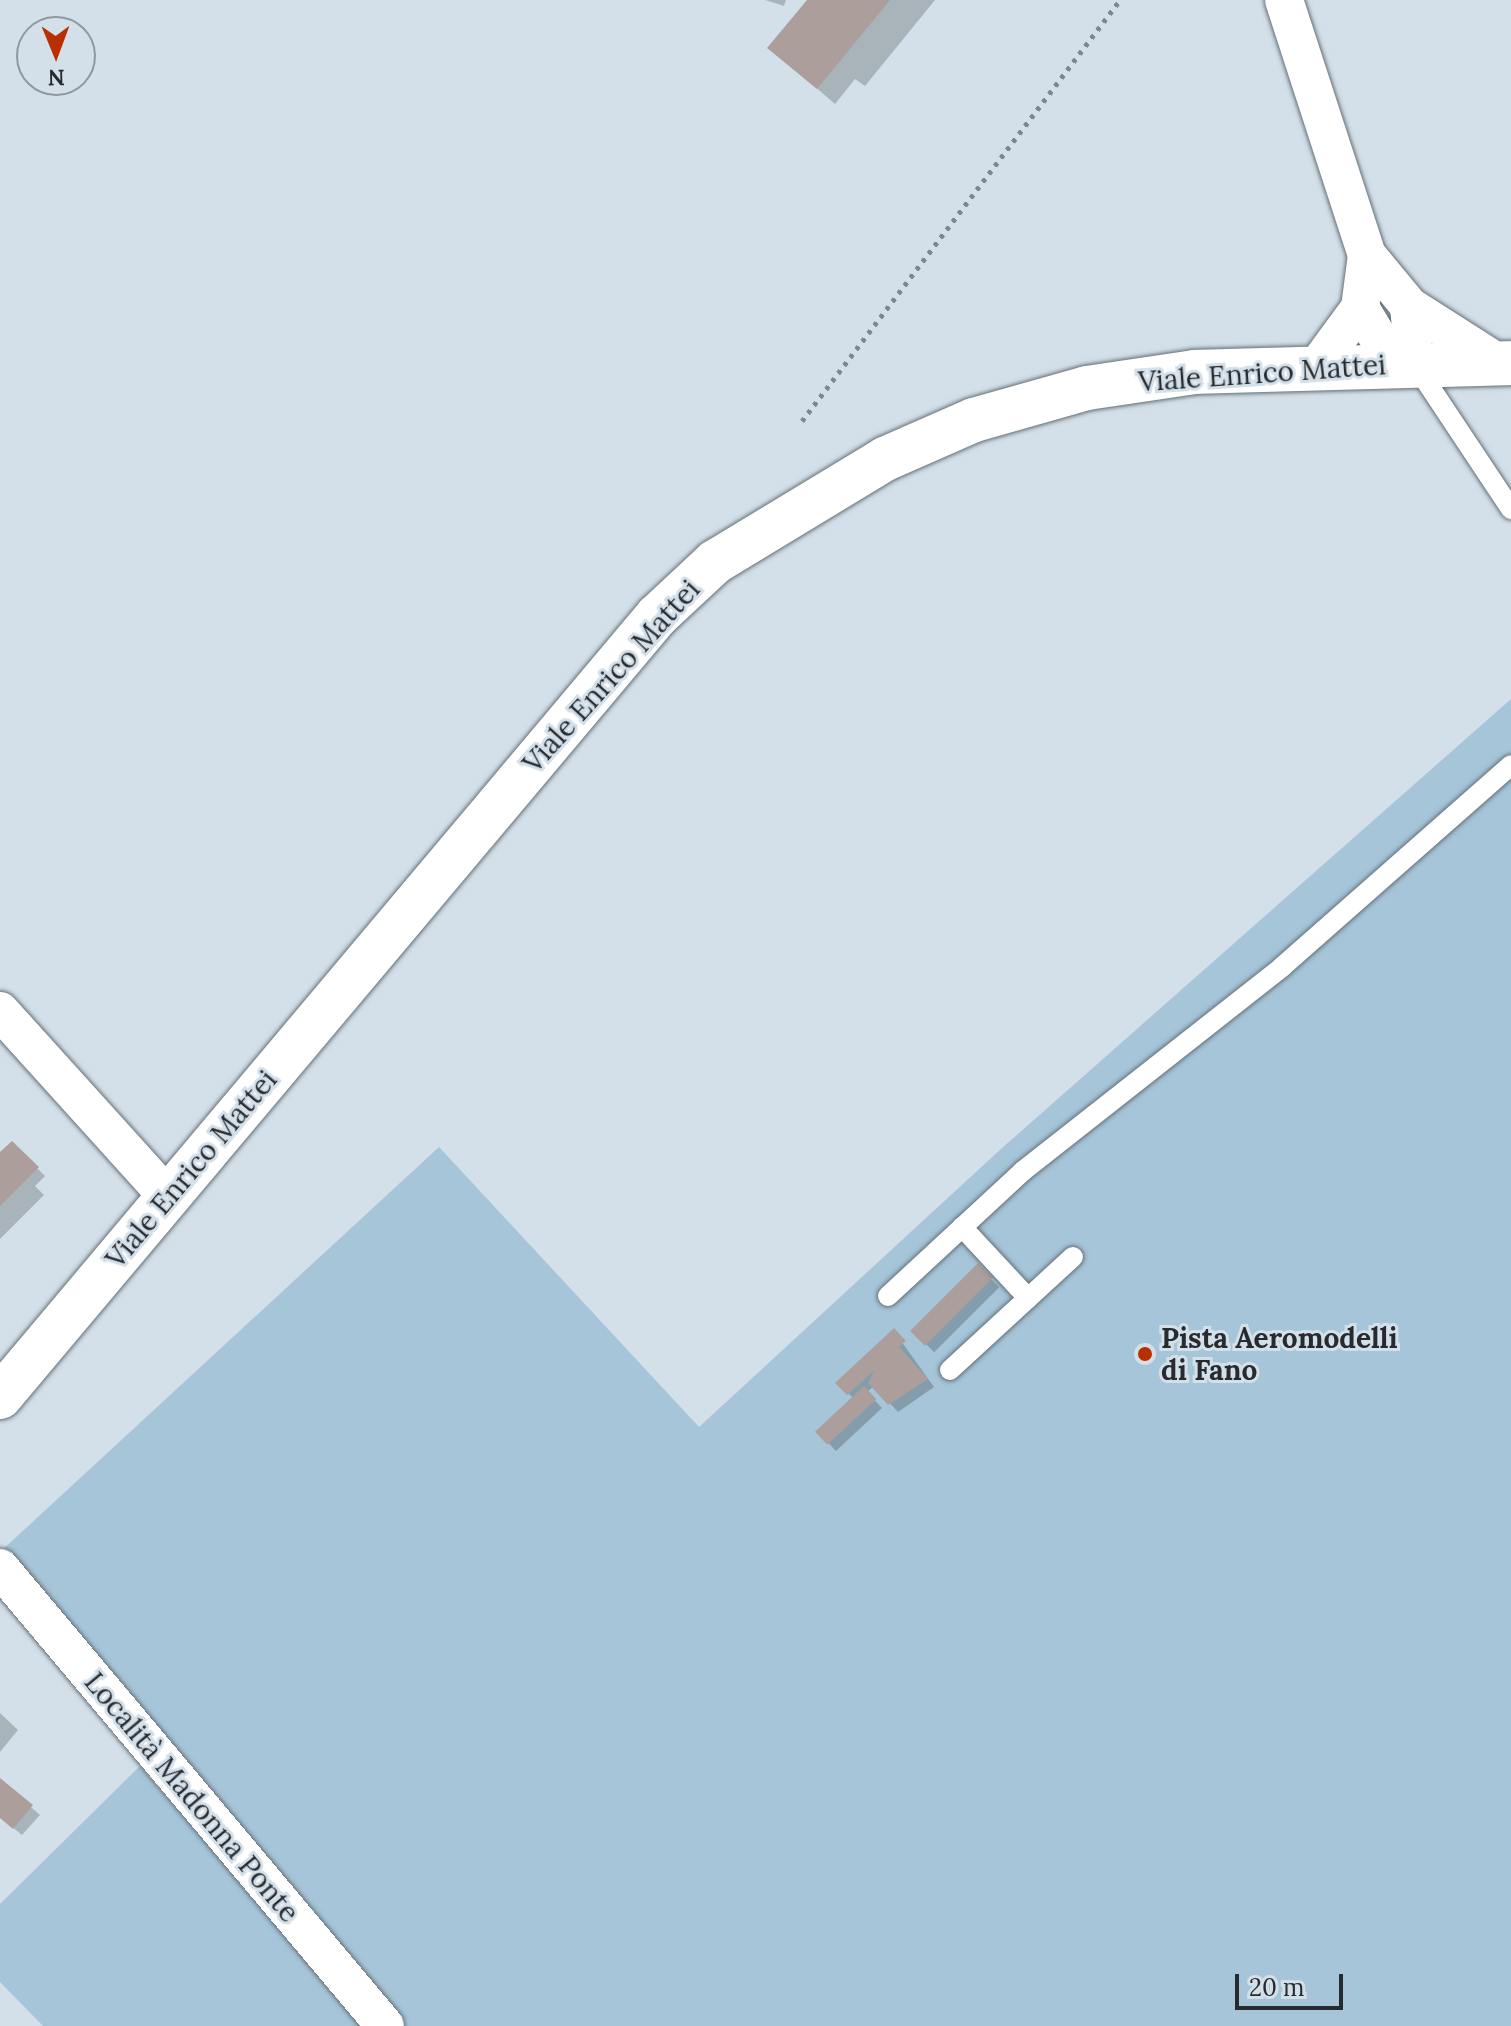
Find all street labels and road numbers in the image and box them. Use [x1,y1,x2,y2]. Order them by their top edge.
street label: Viale Enrico Mattei [1137,348,1387,398]
street label: Viale Enrico Mattei [515,573,707,779]
street label: Viale Enrico Mattei [98,1063,284,1275]
street label: Località Madonna Ponte [78,1665,306,1929]

